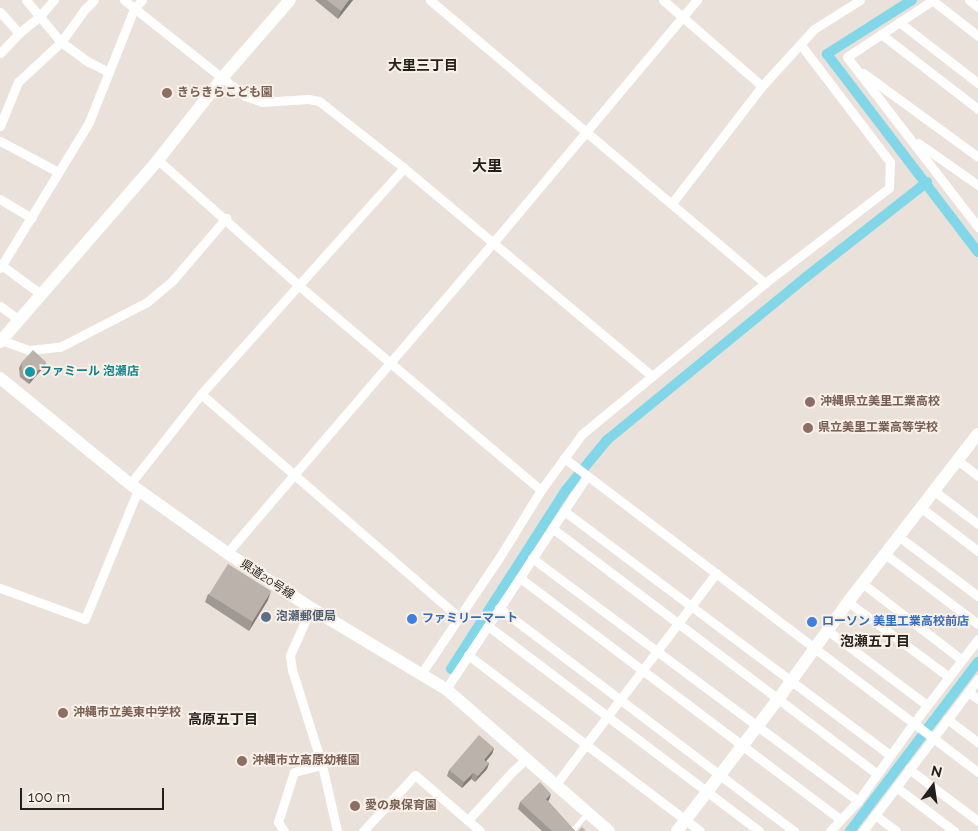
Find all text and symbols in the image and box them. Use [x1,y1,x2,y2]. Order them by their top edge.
district label: 大里三丁目 [388,57,458,73]
place label: きらきらこども園 [177,86,273,100]
marker: きらきらこども園 [161,87,173,99]
district label: 大里 [472,158,502,176]
place label: ファミール 泡瀬店 [40,365,139,379]
marker: ファミール 泡瀬店 [24,366,36,378]
place label: 沖縄県立美里工業高校 [820,395,940,409]
marker: 沖縄県立美里工業高校 [804,396,816,408]
place label: 県立美里工業高等学校 [818,421,938,435]
marker: 県立美里工業高等学校 [802,422,814,434]
street label: 県道20号線 [237,557,297,603]
place label: 泡瀬郵便局 [276,610,336,624]
marker: 泡瀬郵便局 [260,611,272,623]
place label: ファミリーマート [422,612,518,626]
marker: ファミリーマート [406,613,418,625]
place label: ローソン 美里工業高校前店 [822,615,969,629]
marker: ローソン 美里工業高校前店 [806,616,818,628]
district label: 泡瀬五丁目 [840,633,910,649]
place label: 沖縄市立美東中学校 [73,706,181,720]
marker: 沖縄市立美東中学校 [57,707,69,719]
district label: 高原五丁目 [188,711,258,727]
place label: 沖縄市立高原幼稚園 [252,754,360,768]
marker: 沖縄市立高原幼稚園 [236,755,248,767]
north arrow [908,761,958,811]
text: N [930,762,944,781]
scale bar [22,778,166,810]
text: 100 m [28,788,70,806]
place label: 愛の泉保育園 [365,799,437,813]
marker: 愛の泉保育園 [349,800,361,812]

